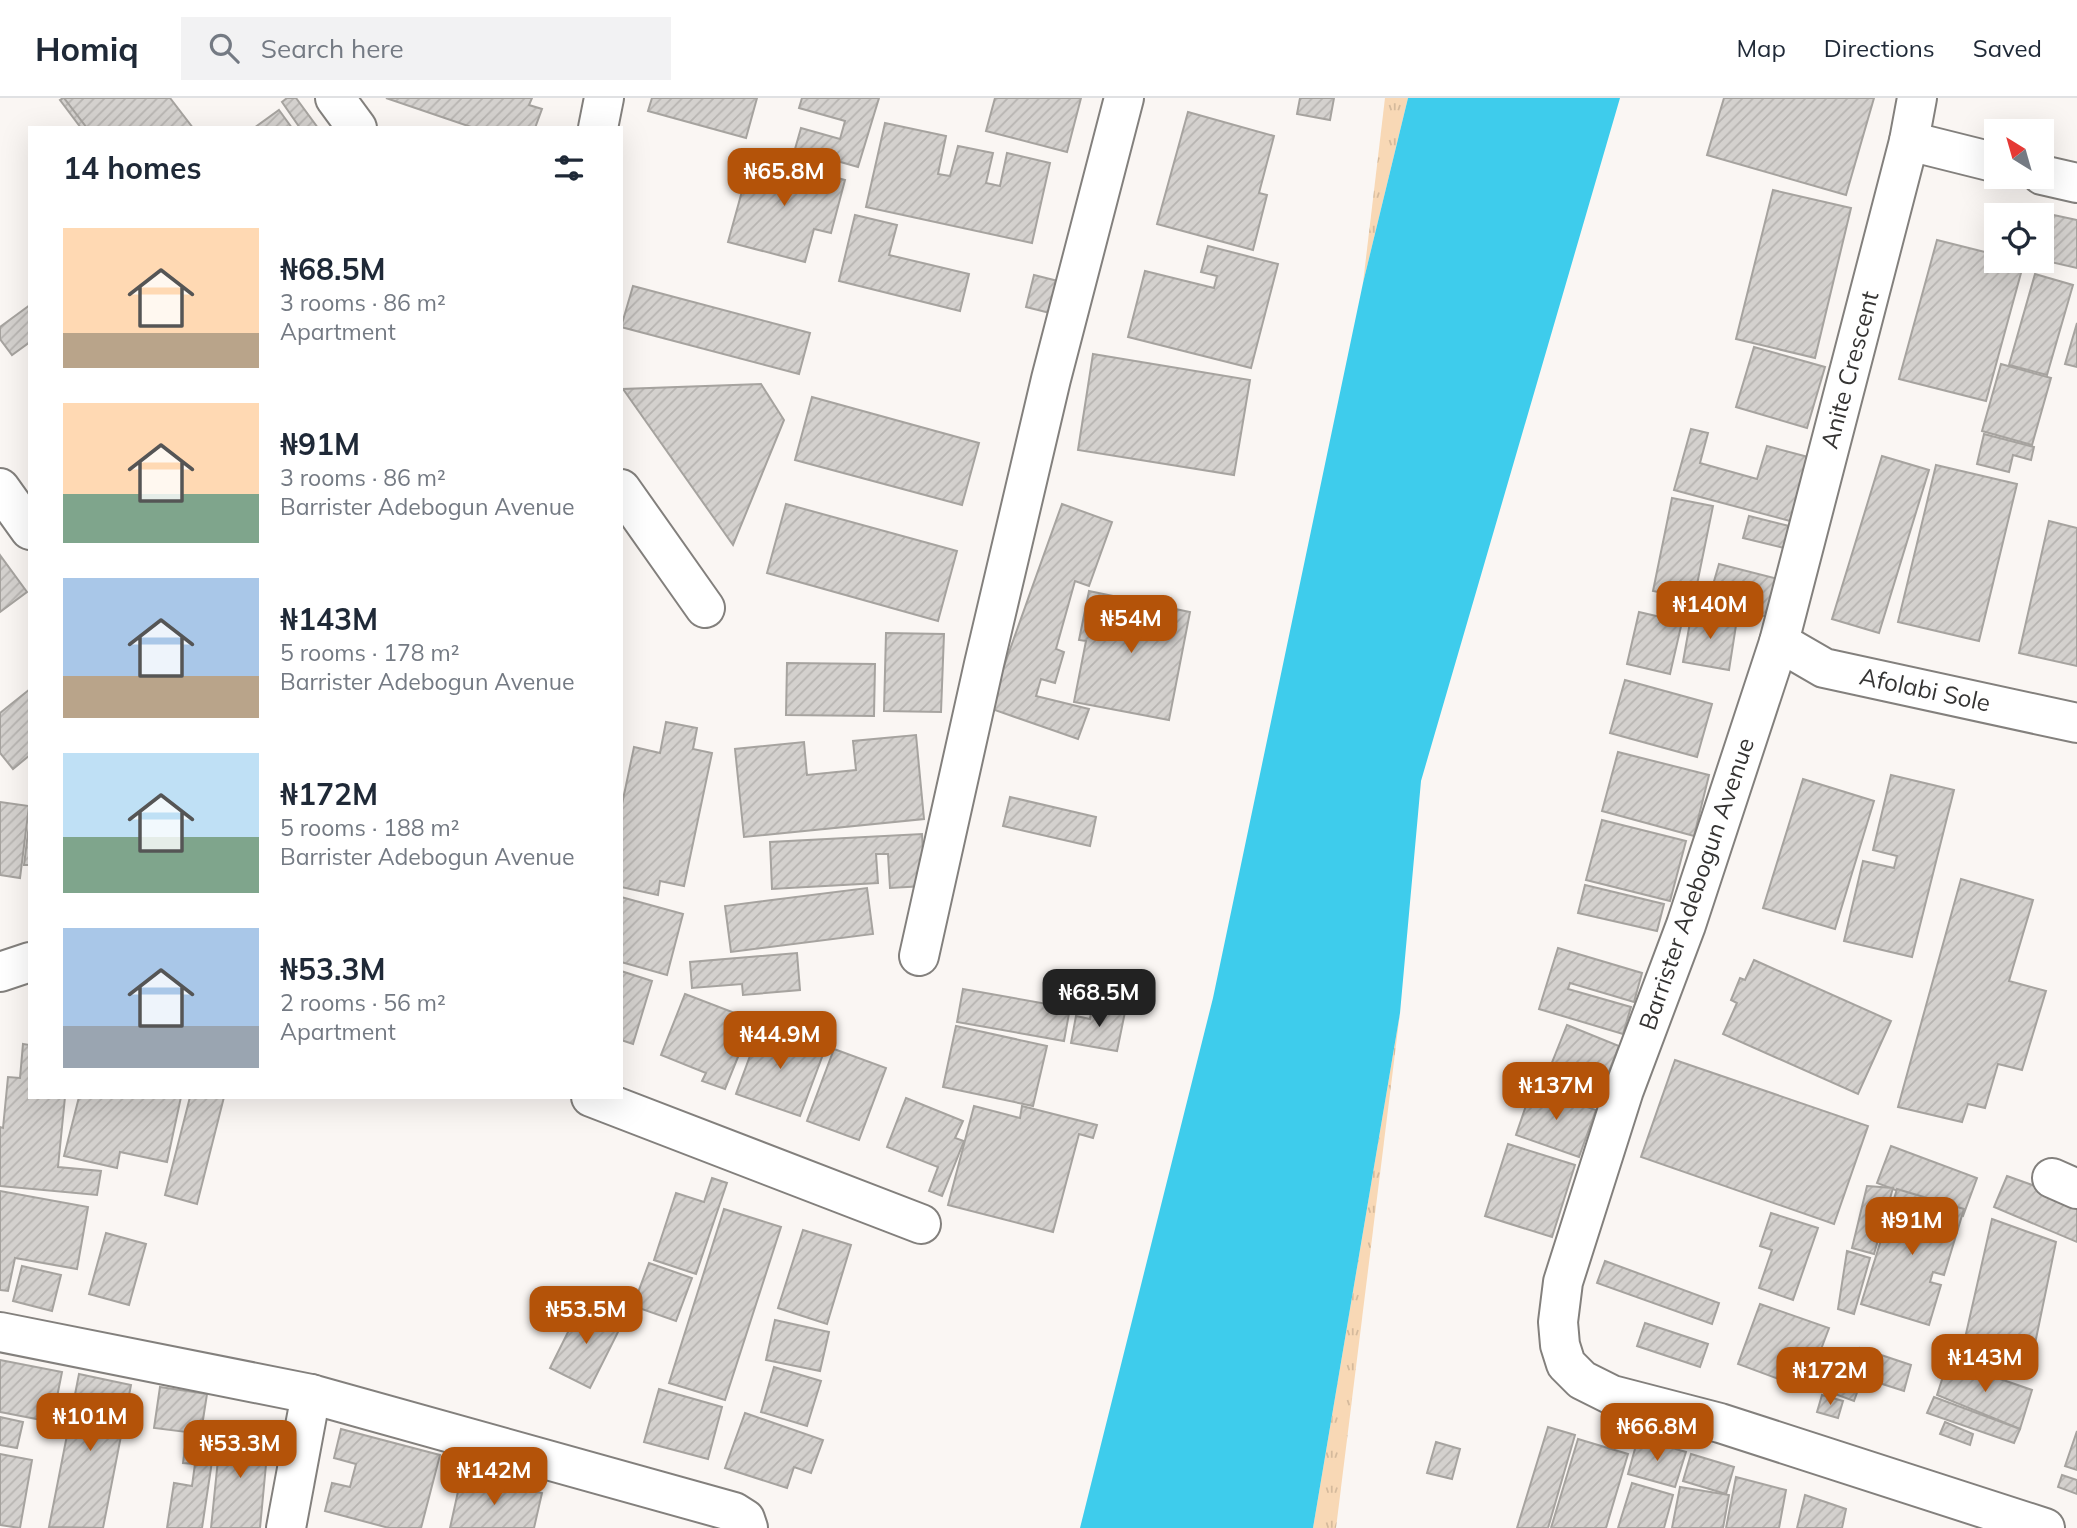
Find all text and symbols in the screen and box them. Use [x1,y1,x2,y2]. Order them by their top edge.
search box [181,17,671,80]
text: Homiq [35,28,139,69]
icon: search [205,29,243,67]
text: Search here [261,32,404,65]
text: Map [1736,33,1786,63]
text: Directions [1824,33,1935,63]
text: Saved [1973,33,2042,63]
north arrow [1984,119,2054,189]
map controls [1984,119,2054,273]
pin: ₦65.8M [727,148,841,208]
text: 14 homes [63,149,202,187]
icon: filters [550,149,588,187]
text: ₦65.8M [744,156,824,185]
button: locate [1984,203,2054,273]
text: ₦68.5M [280,250,386,288]
icon: home [119,256,203,340]
text: 3 rooms · 86 m² [280,288,446,317]
street label: Anite Crescent [1814,288,1885,452]
text: Apartment [280,317,396,346]
text: ₦91M [280,425,360,463]
icon: home [119,431,203,515]
text: 3 rooms · 86 m² [280,463,446,492]
text: Barrister Adebogun Avenue [280,492,574,521]
pin: ₦140M [1661,582,1759,641]
text: ₦140M [1672,589,1748,618]
pin: ₦54M [1090,596,1172,655]
text: ₦143M [280,600,378,638]
text: ₦54M [1100,603,1162,632]
icon: home [119,606,203,690]
text: 5 rooms · 178 m² [280,638,460,667]
street label: Afolabi Sole [1857,661,1993,718]
text: Barrister Adebogun Avenue [280,667,574,696]
street label: Barrister Adebogun Avenue [1632,734,1760,1034]
text: ₦172M [280,775,378,813]
icon: home [119,781,203,865]
text: 5 rooms · 188 m² [280,813,460,842]
text: Barrister Adebogun Avenue [280,842,574,871]
text: ₦53.3M [280,950,386,988]
icon: home [119,956,203,1040]
pin: ₦68.5M [1042,970,1156,1029]
text: ₦68.5M [1059,977,1139,1006]
text: 2 rooms · 56 m² [280,988,446,1017]
pin: ₦44.9M [723,1012,837,1071]
text: Apartment [280,1017,396,1046]
text: ₦44.9M [740,1019,820,1048]
pin: ₦137M [1507,1062,1605,1122]
text: ₦137M [1518,1070,1594,1099]
pin: ₦91M [1871,1198,1953,1257]
text: ₦91M [1881,1205,1943,1234]
pin: ₦53.5M [529,1286,643,1346]
text: ₦53.5M [546,1294,626,1323]
pin: ₦143M [1936,1334,2034,1394]
text: ₦143M [1947,1342,2023,1371]
pin: ₦172M [1781,1348,1879,1407]
text: ₦172M [1792,1355,1868,1384]
pin: ₦101M [41,1394,139,1453]
text: ₦101M [52,1401,128,1430]
pin: ₦66.8M [1600,1404,1714,1463]
text: ₦66.8M [1617,1411,1697,1440]
pin: ₦53.3M [183,1420,297,1480]
text: ₦53.3M [200,1428,280,1457]
pin: ₦142M [445,1448,543,1507]
text: ₦142M [456,1455,532,1484]

